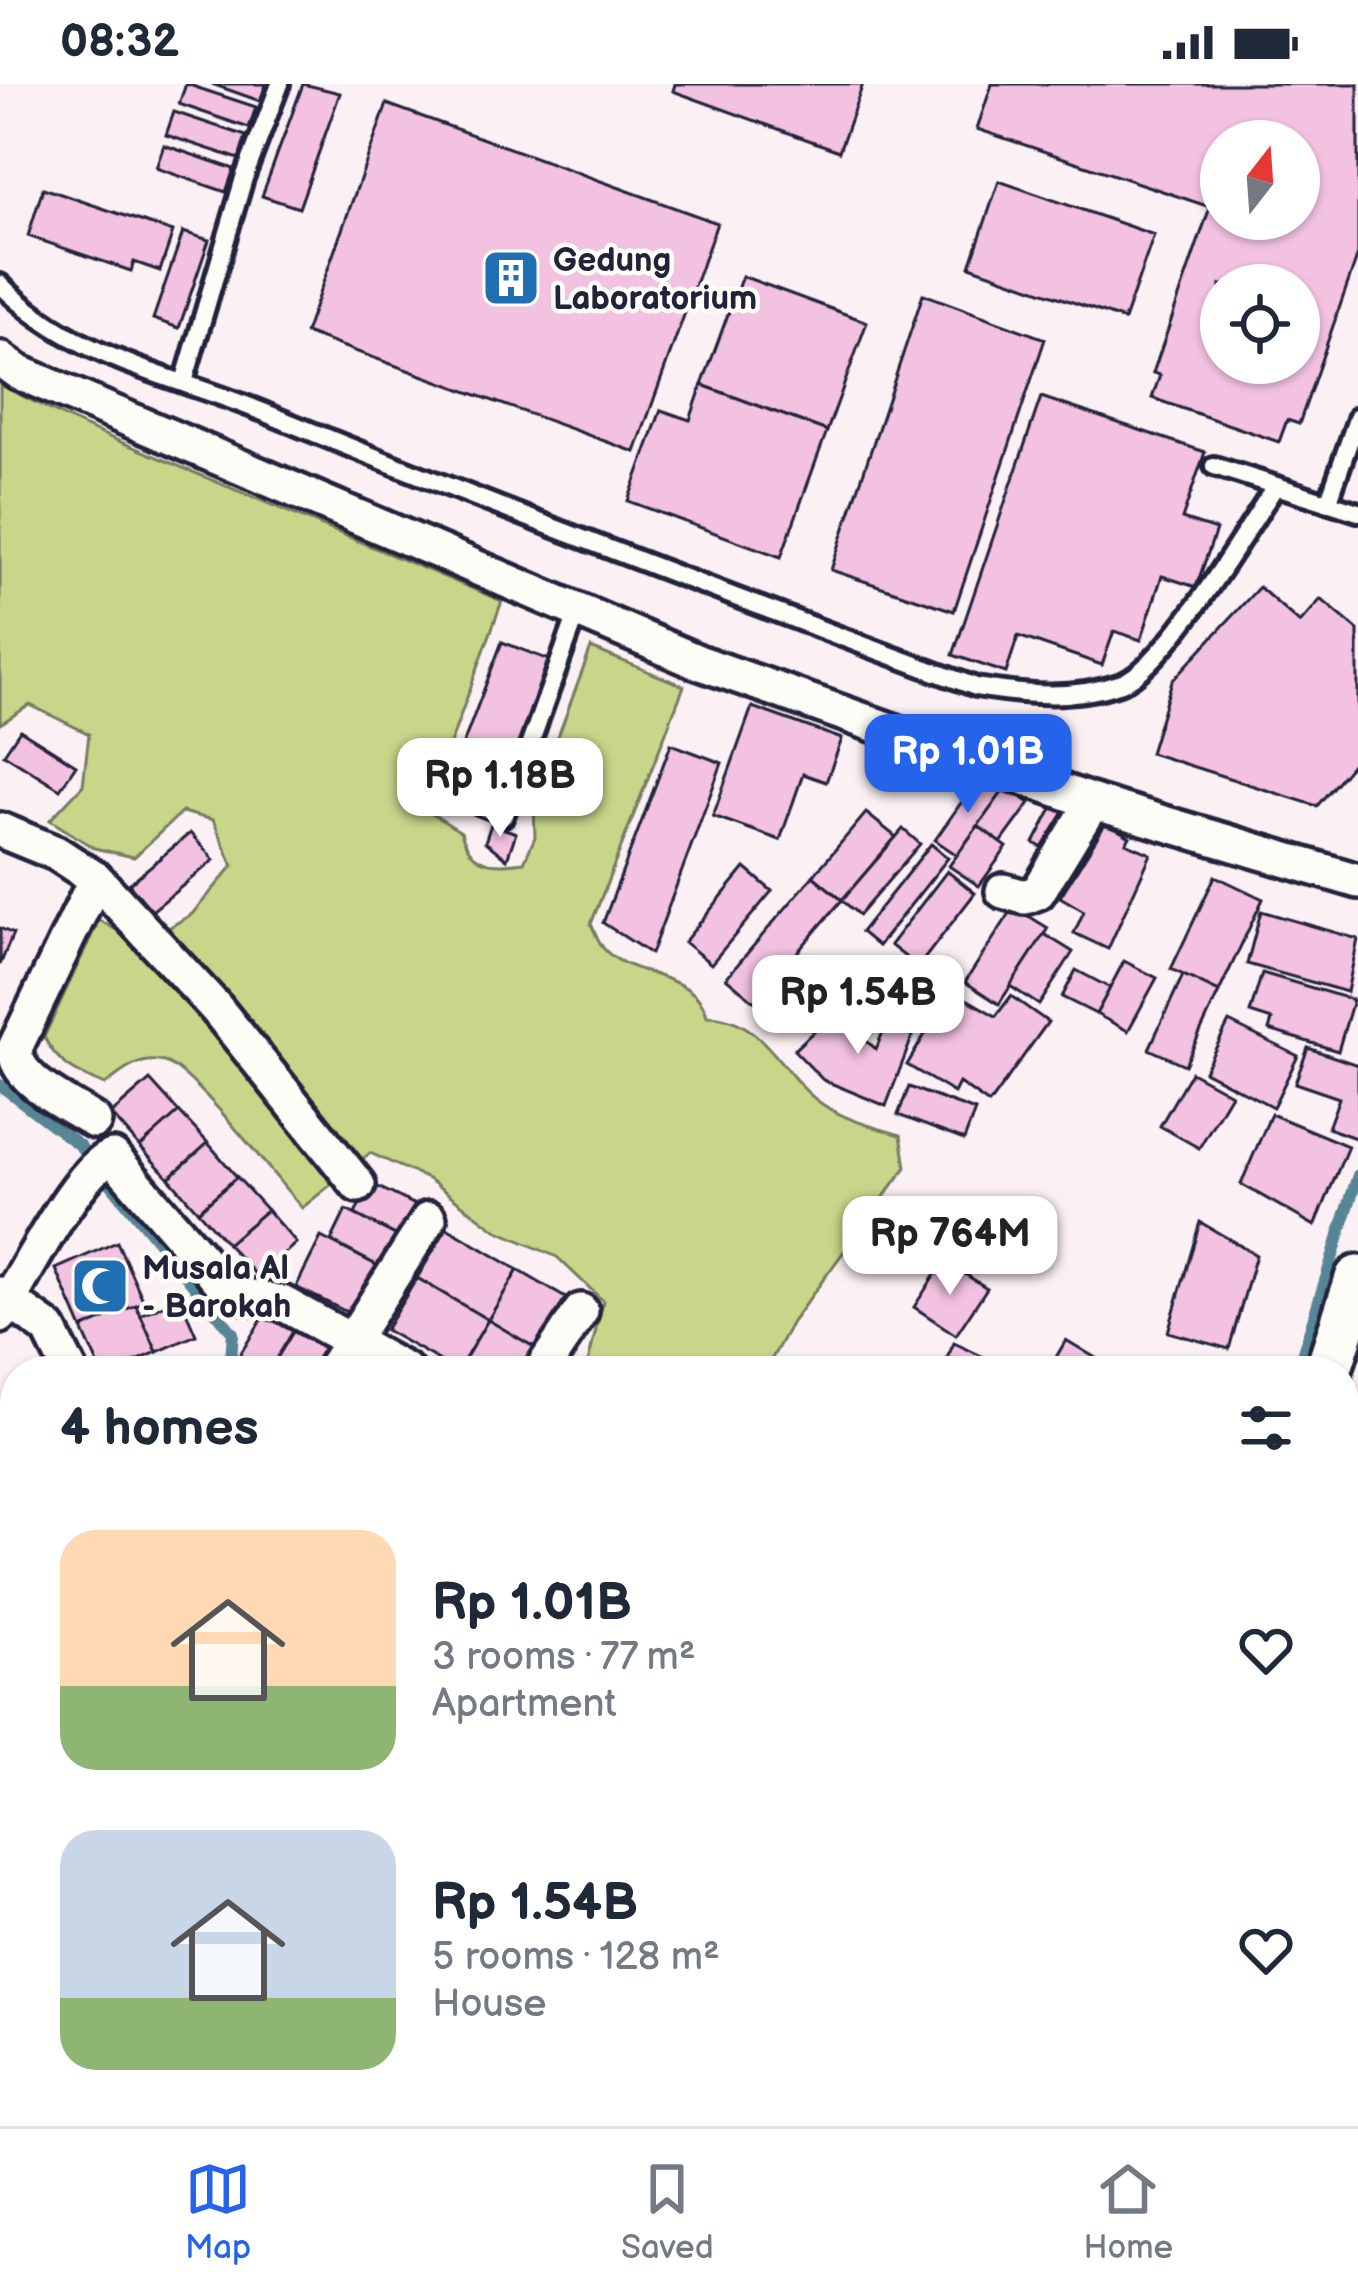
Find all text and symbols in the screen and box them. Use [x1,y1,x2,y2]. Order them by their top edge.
text: 08:32 [60,15,179,70]
north arrow [1200,120,1320,240]
map controls [1200,120,1320,384]
place label: Gedung Laboratorium [553,241,757,319]
building icon: Gedung Laboratorium [480,247,542,309]
button: locate [1200,264,1320,384]
pin: Rp 1.01B [844,714,1092,816]
text: Rp 1.01B [892,729,1044,776]
pin: Rp 1.18B [376,738,624,840]
text: Rp 1.18B [424,753,576,800]
pin: Rp 1.54B [734,955,982,1057]
text: Rp 1.54B [779,970,937,1017]
pin: Rp 764M [839,1196,1061,1298]
text: Rp 764M [869,1211,1031,1258]
place label: Musala Al - Barokah [142,1249,291,1327]
mosque icon: Musala Al - Barokah [69,1255,131,1317]
icon: filters [1233,1395,1299,1461]
text: 4 homes [60,1398,259,1459]
text: Rp 1.01B [432,1573,632,1634]
icon: home [156,1578,300,1722]
icon: heart [1233,1617,1299,1683]
text: 3 rooms · 77 m² [432,1634,696,1681]
text: Apartment [432,1681,616,1728]
text: Rp 1.54B [432,1873,638,1934]
icon: home [156,1878,300,2022]
icon: heart [1233,1917,1299,1983]
text: 5 rooms · 128 m² [432,1934,720,1981]
text: House [432,1981,546,2028]
tab: Map [185,2156,251,2268]
tab: Saved [621,2156,714,2268]
tab: Home [1083,2156,1173,2268]

